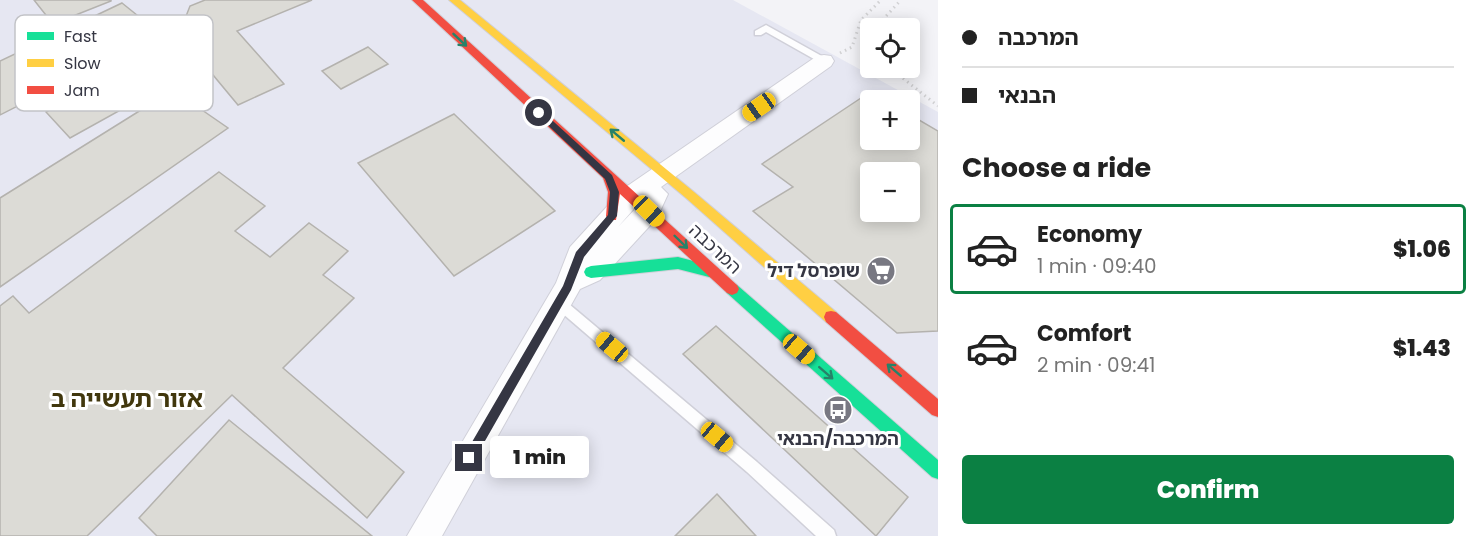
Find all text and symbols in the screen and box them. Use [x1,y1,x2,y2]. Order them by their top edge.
legend [15,15,213,111]
map controls [860,18,920,222]
button: locate [860,18,920,78]
text: המרכבה [998,22,1079,53]
text: Fast [64,25,97,48]
one-way arrow [452,33,467,47]
text: Slow [64,52,101,75]
text: Jam [64,79,100,102]
text: הבנאי [998,80,1056,111]
car [739,89,779,125]
button: + [860,90,920,150]
route start [525,99,552,126]
one-way arrow [609,129,625,142]
text: Choose a ride [962,149,1151,186]
button: − [860,162,920,222]
car [630,192,668,230]
street label: המרכבה [684,218,747,279]
text: Economy [1037,219,1142,250]
icon: car [965,222,1019,276]
text: $1.06 [1393,234,1451,265]
one-way arrow [674,235,689,250]
text: 1 min · 09:40 [1037,252,1157,280]
supermarket icon: שופרסל דיל [865,255,897,287]
place label: שופרסל דיל [767,258,860,283]
text: Comfort [1037,318,1131,349]
icon: car [965,321,1019,375]
car [592,329,632,365]
car [780,330,818,368]
text: $1.43 [1393,333,1451,364]
text: 2 min · 09:41 [1037,351,1155,379]
one-way arrow [886,364,902,377]
one-way arrow [818,366,833,380]
district label: אזור תעשייה ב [51,382,203,415]
bus stop icon: המרכבה/הבנאי [822,394,854,426]
car [697,419,737,455]
place label: המרכבה/הבנאי [777,426,899,451]
callout: 1 min [490,437,589,479]
text: 1 min [513,443,566,471]
route end [455,444,482,471]
button: Confirm [962,455,1454,524]

